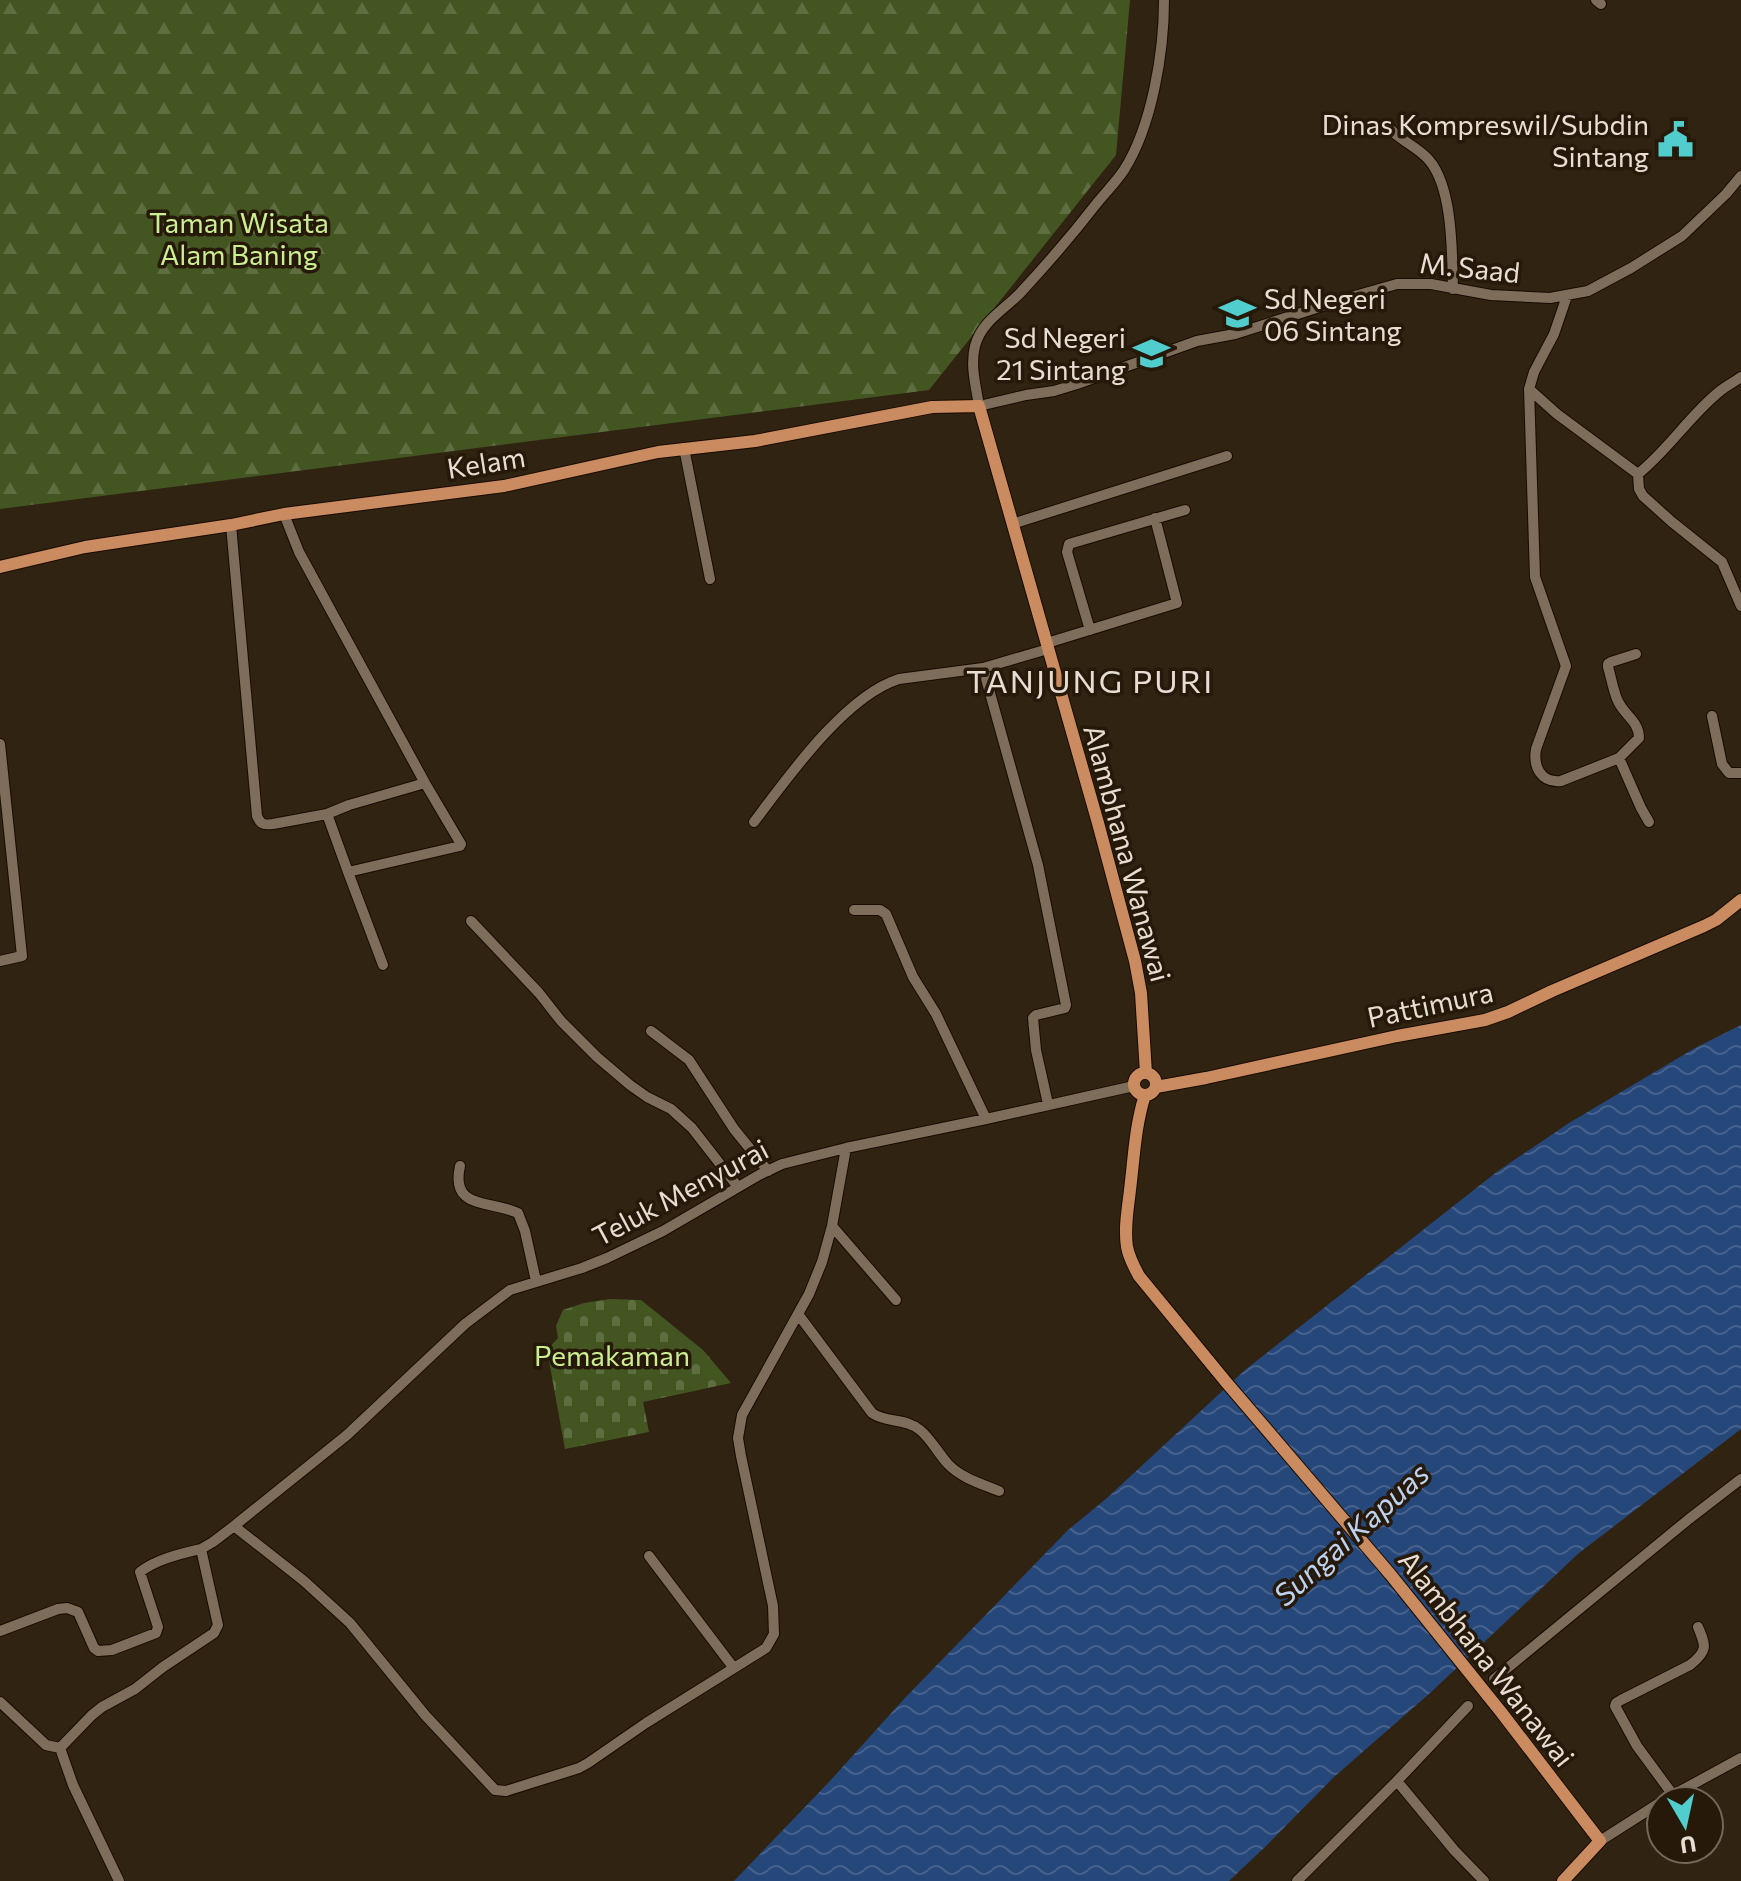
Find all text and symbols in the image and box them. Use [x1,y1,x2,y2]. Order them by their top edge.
place label: Dinas Kompreswil/Subdin Sintang [1322,107,1649,173]
public building icon: Dinas Kompreswil/Subdin Sintang [1656,121,1694,159]
park label: Taman Wisata Alam Baning [149,205,329,271]
street label: M. Saad [1418,245,1522,289]
place label: Sd Negeri 06 Sintang [1264,281,1402,347]
school or university icon: Sd Negeri 06 Sintang [1219,295,1257,333]
place label: Sd Negeri 21 Sintang [996,320,1126,386]
school or university icon: Sd Negeri 21 Sintang [1133,334,1171,372]
street label: Kelam [444,439,528,485]
district label: TANJUNG PURI [966,660,1214,700]
street label: Alambhana Wanawai [1077,721,1179,985]
street label: Pattimura [1364,974,1496,1034]
street label: Teluk Menyurai [586,1131,774,1253]
park label: Pemakaman [534,1338,690,1372]
water label: Sungai Kapuas [1265,1454,1435,1612]
street label: Alambhana Wanawai [1392,1543,1582,1773]
north arrow [1645,1785,1725,1865]
text: U [1678,1831,1698,1860]

